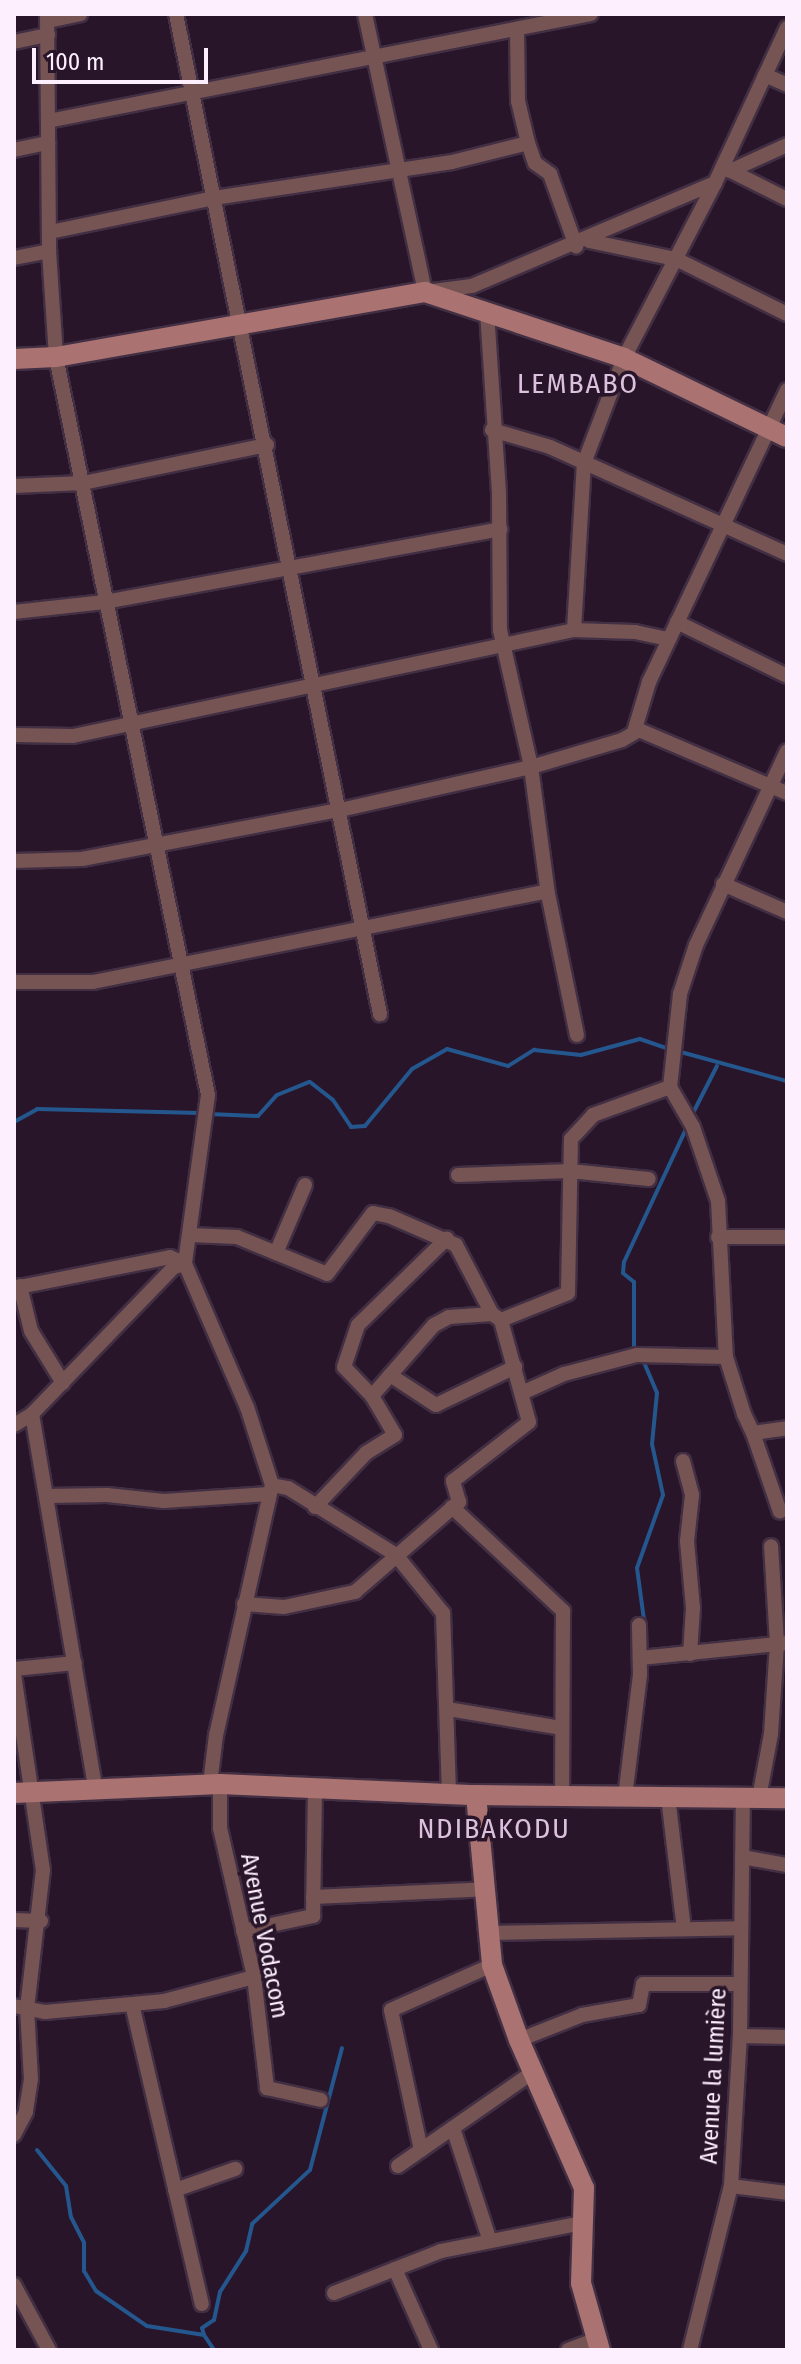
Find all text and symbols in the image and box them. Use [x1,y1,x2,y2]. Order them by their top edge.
scale bar [36,32,212,82]
text: 100 m [46,48,104,76]
district label: LEMBABO [517,367,639,401]
district label: NDIBAKODU [417,1812,571,1846]
street label: Avenue Vodacom [234,1851,294,2021]
street label: Avenue la lumière [695,1987,733,2165]

